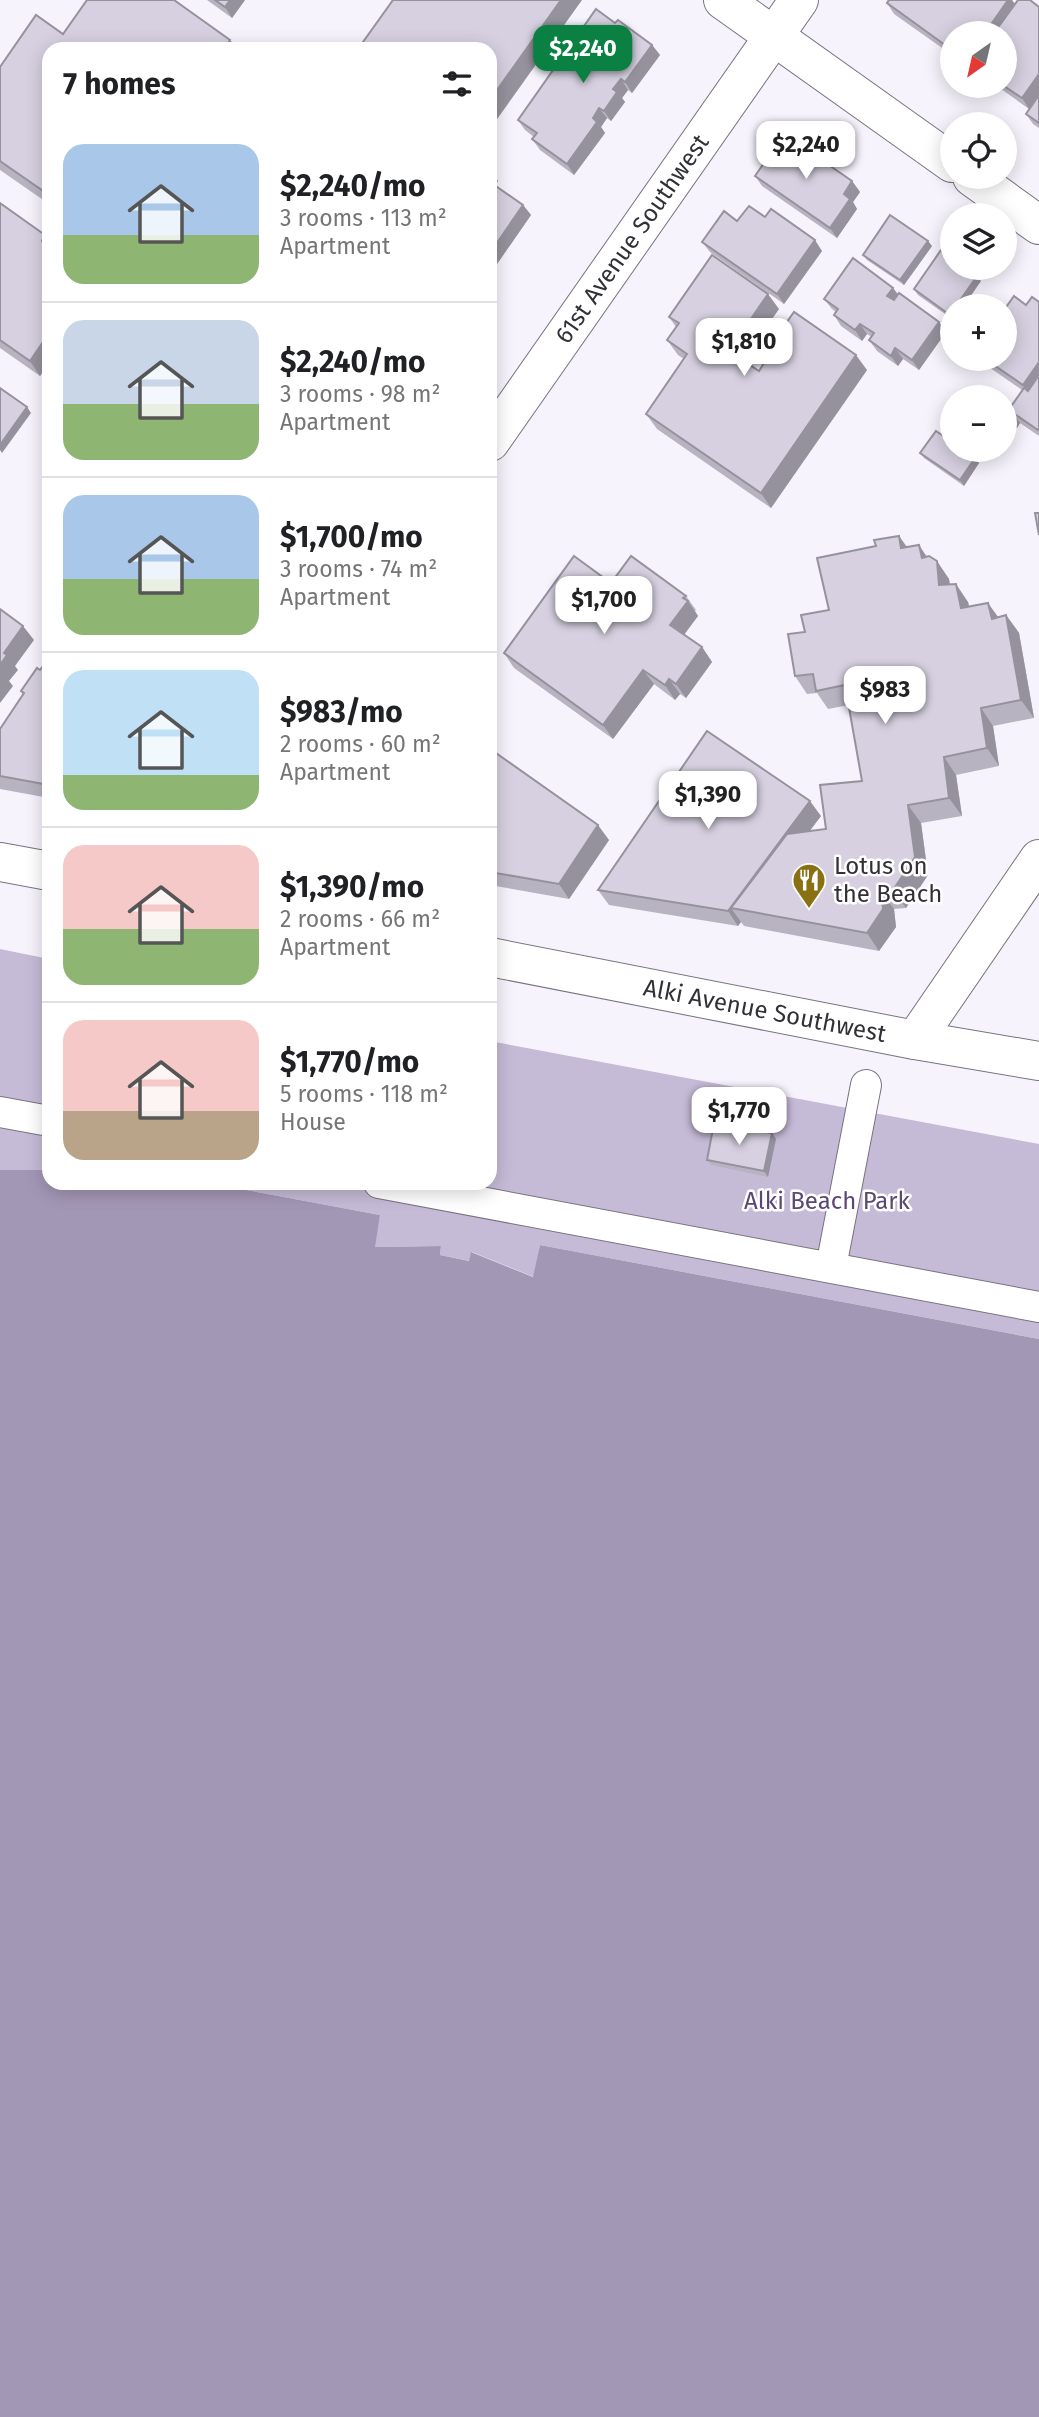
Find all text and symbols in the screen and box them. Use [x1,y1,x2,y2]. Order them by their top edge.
north arrow [940,21,1017,98]
map controls [940,21,1017,462]
pin: $2,240 [526,25,640,85]
text: $2,240 [549,34,617,62]
icon: filters [438,65,476,103]
text: 7 homes [63,66,175,102]
button: locate [940,112,1017,189]
pin: $2,240 [749,122,863,181]
street label: 61st Avenue Southwest [549,129,715,349]
text: $2,240 [772,130,840,158]
text: $2,240/mo [280,168,426,204]
icon: home [119,172,203,256]
button: layers [940,203,1017,280]
text: 3 rooms · 113 m² [280,204,447,232]
text: Apartment [280,232,390,260]
button: + [940,294,1017,371]
pin: $1,810 [687,318,801,378]
text: $1,810 [712,327,776,355]
text: $2,240/mo [280,344,426,380]
icon: home [119,348,203,432]
text: 3 rooms · 98 m² [280,380,440,408]
button: − [940,385,1017,462]
text: Apartment [280,408,390,436]
text: $1,700/mo [280,519,423,555]
icon: home [119,523,203,607]
text: 3 rooms · 74 m² [280,555,437,583]
pin: $1,700 [547,576,661,636]
text: Apartment [280,583,390,611]
text: $1,700 [571,585,637,613]
pin: $983 [844,666,926,726]
text: $983 [860,675,910,703]
text: $983/mo [280,694,403,730]
icon: home [119,698,203,782]
text: 2 rooms · 60 m² [280,730,441,758]
text: Apartment [280,758,390,786]
pin: $1,390 [651,772,765,831]
text: $1,390 [675,780,741,808]
place label: Lotus on the Beach [834,852,942,908]
restaurant icon: Lotus on the Beach [790,861,828,910]
text: $1,390/mo [280,869,424,905]
icon: home [119,873,203,957]
text: 2 rooms · 66 m² [280,905,440,933]
text: Apartment [280,933,390,961]
street label: Alki Avenue Southwest [641,973,889,1048]
text: $1,770/mo [280,1044,419,1080]
icon: home [119,1048,203,1132]
text: 5 rooms · 118 m² [280,1080,448,1108]
pin: $1,770 [682,1088,796,1147]
text: $1,770 [708,1096,770,1124]
text: House [280,1108,346,1136]
park label: Alki Beach Park [744,1187,911,1215]

